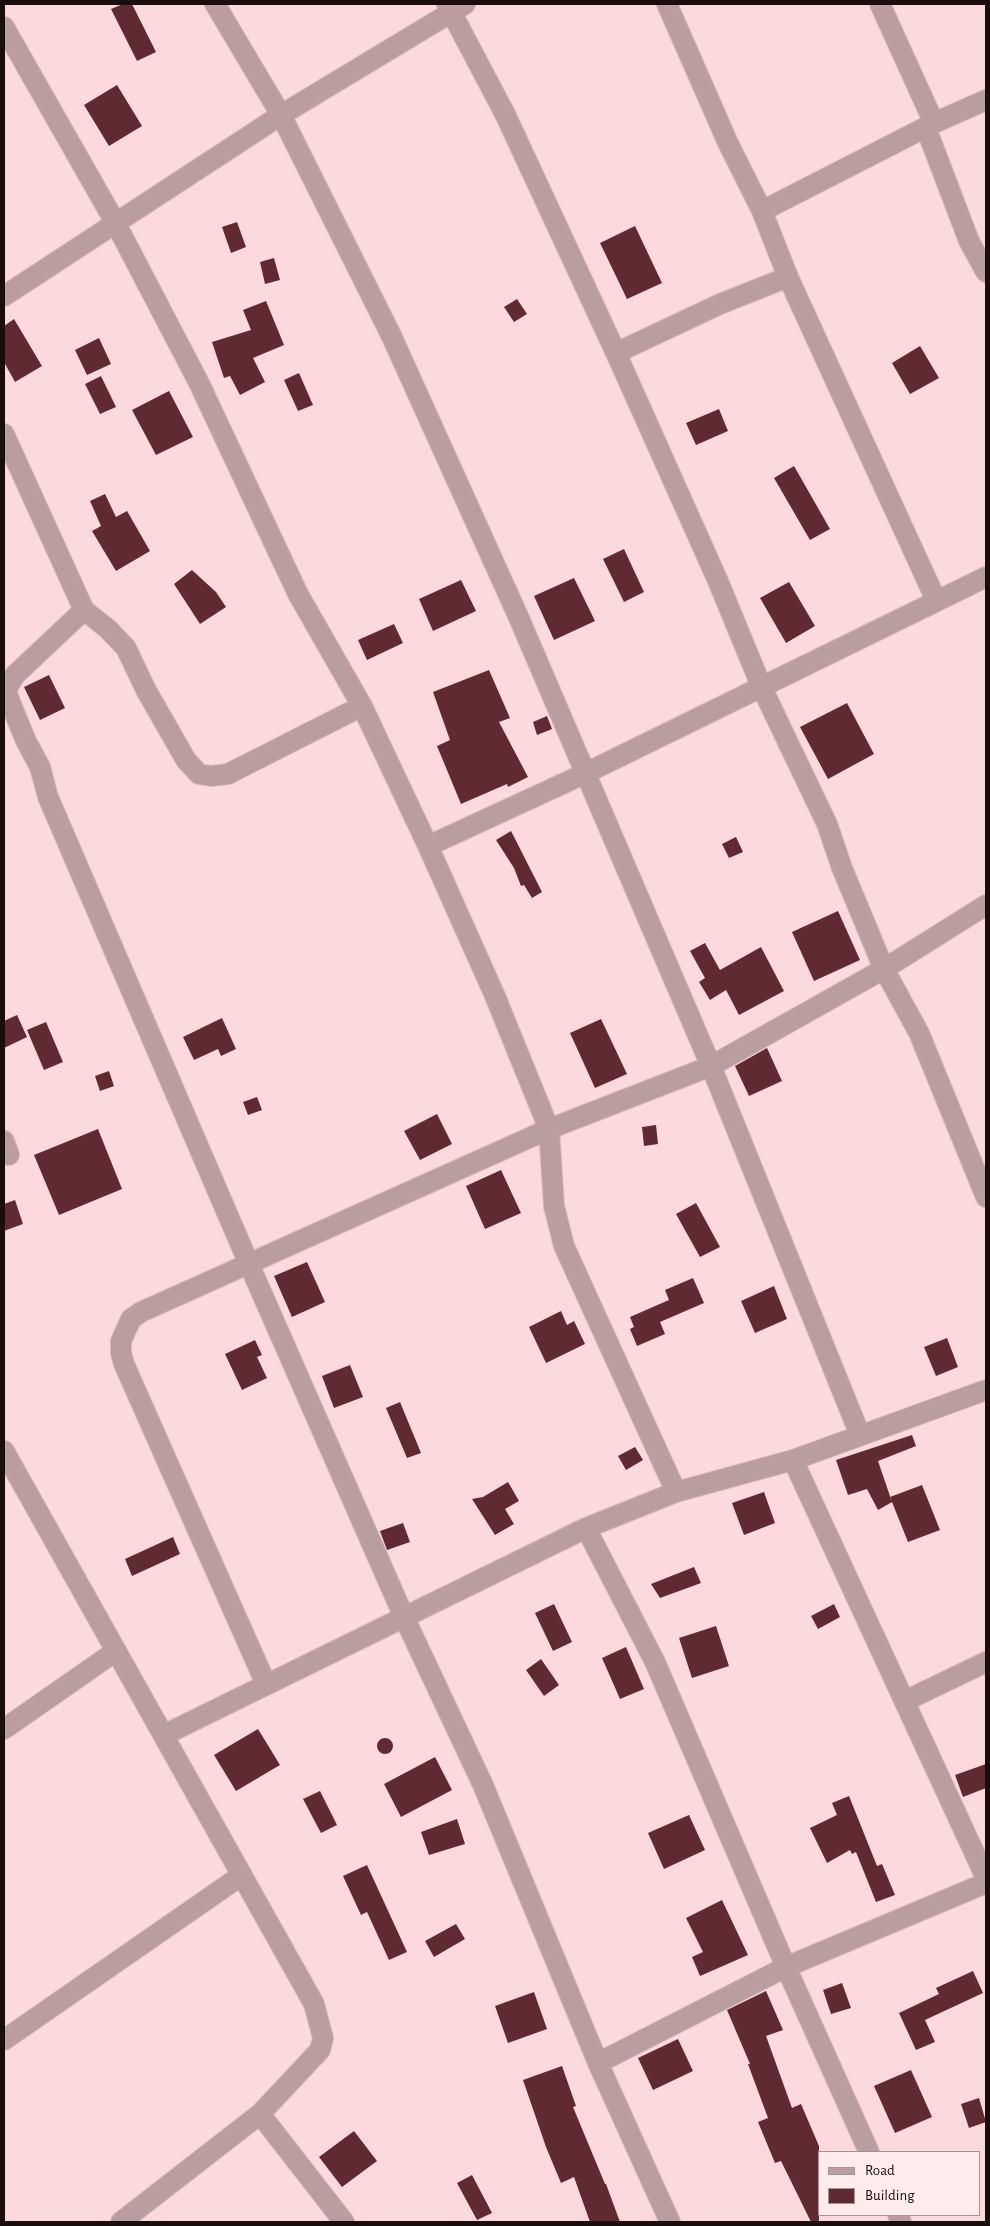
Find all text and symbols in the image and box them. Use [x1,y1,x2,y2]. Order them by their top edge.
legend [818,2151,980,2216]
text: Road [865,2163,895,2178]
text: Building [865,2188,915,2203]

